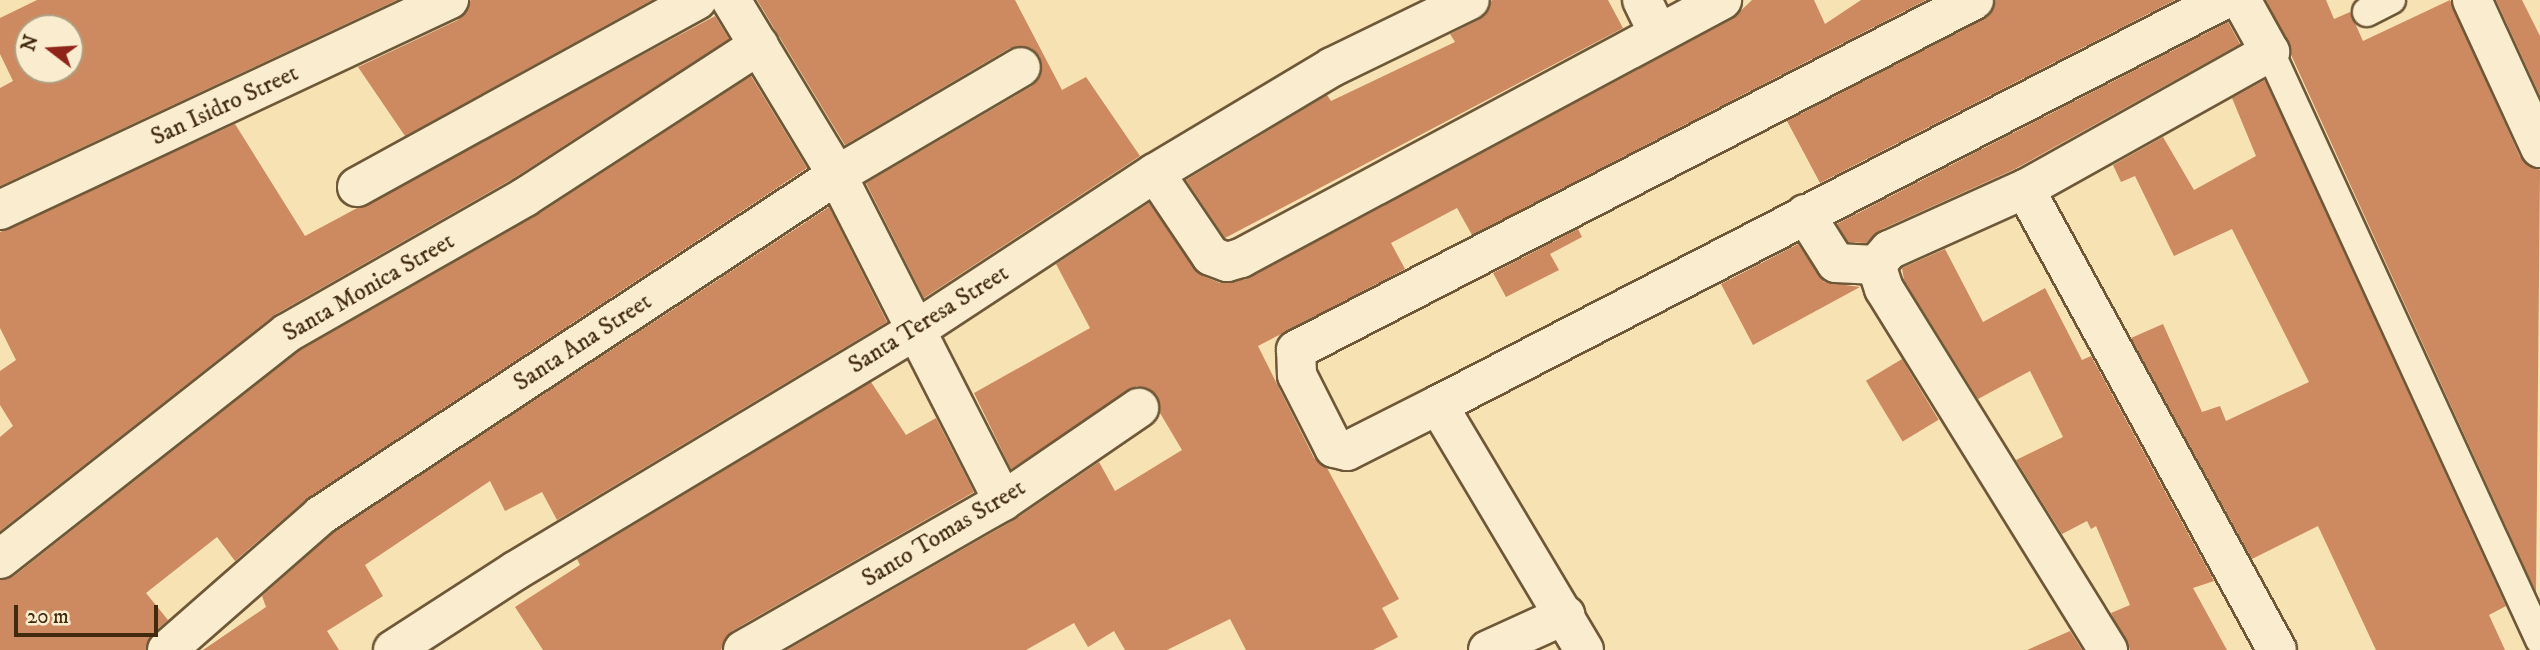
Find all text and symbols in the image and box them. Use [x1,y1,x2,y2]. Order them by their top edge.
north arrow [14,14,84,84]
text: N [17,32,44,54]
street label: San Isidro Street [147,59,303,153]
street label: Santa Monica Street [278,227,460,349]
street label: Santa Teresa Street [844,259,1014,381]
street label: Santa Ana Street [509,288,657,398]
street label: Santo Tomas Street [857,474,1031,594]
scale bar [18,590,161,634]
text: 20 m [27,604,69,630]

